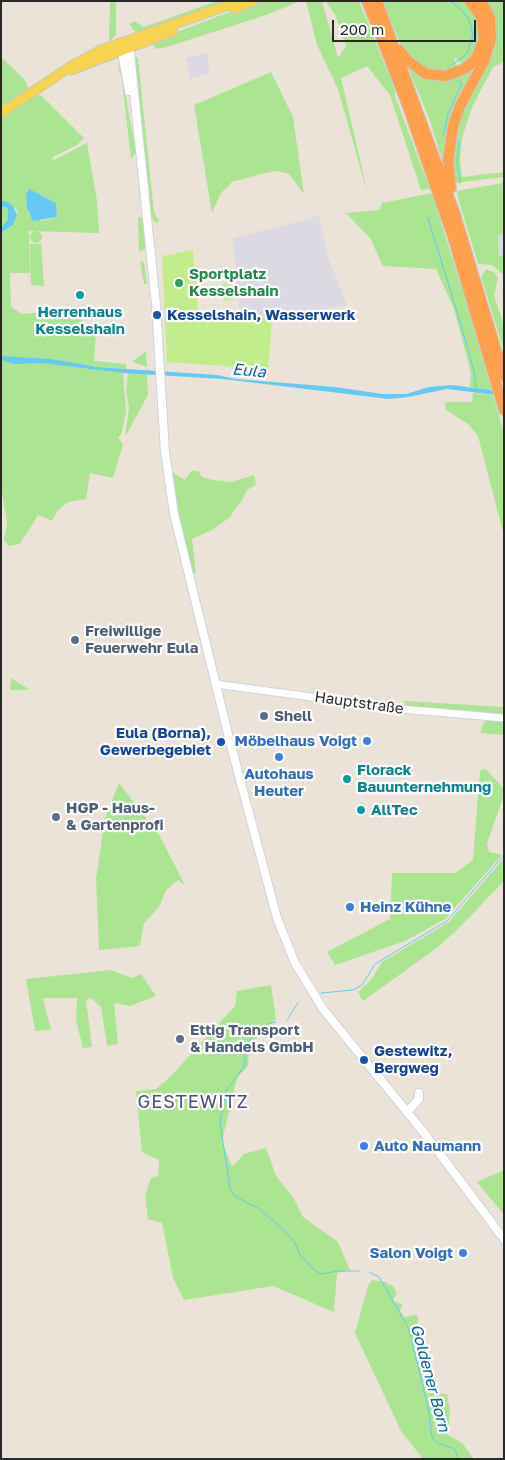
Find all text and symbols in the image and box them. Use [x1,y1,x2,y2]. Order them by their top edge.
scale bar [335,10,479,42]
text: 200 m [340,20,384,38]
place label: Sportplatz Kesselshain [189,265,278,300]
marker: Sportplatz Kesselshain [173,277,185,289]
marker: Herrenhaus Kesselshain [74,289,86,301]
place label: Herrenhaus Kesselshain [35,303,125,338]
place label: Kesselshain, Wasserwerk [167,306,356,324]
marker: Kesselshain, Wasserwerk [151,309,163,321]
water label: Eula [231,360,267,382]
place label: Freiwillige Feuerwehr Eula [85,622,198,657]
marker: Freiwillige Feuerwehr Eula [69,634,81,646]
street label: Hauptstraße [313,688,405,718]
place label: Shell [274,707,312,725]
marker: Shell [258,710,270,722]
place label: Eula (Borna), Gewerbegebiet [100,724,211,759]
place label: Möbelhaus Voigt [235,732,357,750]
marker: Möbelhaus Voigt [361,735,373,747]
marker: Eula (Borna), Gewerbegebiet [215,736,227,748]
marker: Autohaus Heuter [273,751,285,763]
place label: Florack Bauunternehmung [357,761,491,796]
place label: Autohaus Heuter [244,765,314,800]
marker: Florack Bauunternehmung [341,773,353,785]
place label: HGP - Haus- & Gartenprofi [66,799,164,834]
place label: AllTec [371,801,418,819]
marker: AllTec [355,804,367,816]
marker: HGP - Haus- & Gartenprofi [50,811,62,823]
place label: Heinz Kühne [360,898,451,916]
marker: Heinz Kühne [344,901,356,913]
place label: Ettig Transport & Handels GmbH [190,1021,314,1056]
marker: Ettig Transport & Handels GmbH [174,1033,186,1045]
place label: Gestewitz, Bergweg [374,1042,452,1077]
marker: Gestewitz, Bergweg [358,1054,370,1066]
district label: GESTEWITZ [136,1091,250,1113]
place label: Auto Naumann [374,1137,481,1155]
marker: Auto Naumann [358,1140,370,1152]
place label: Salon Voigt [369,1244,453,1262]
marker: Salon Voigt [457,1247,469,1259]
water label: Goldener Born [406,1322,454,1434]

